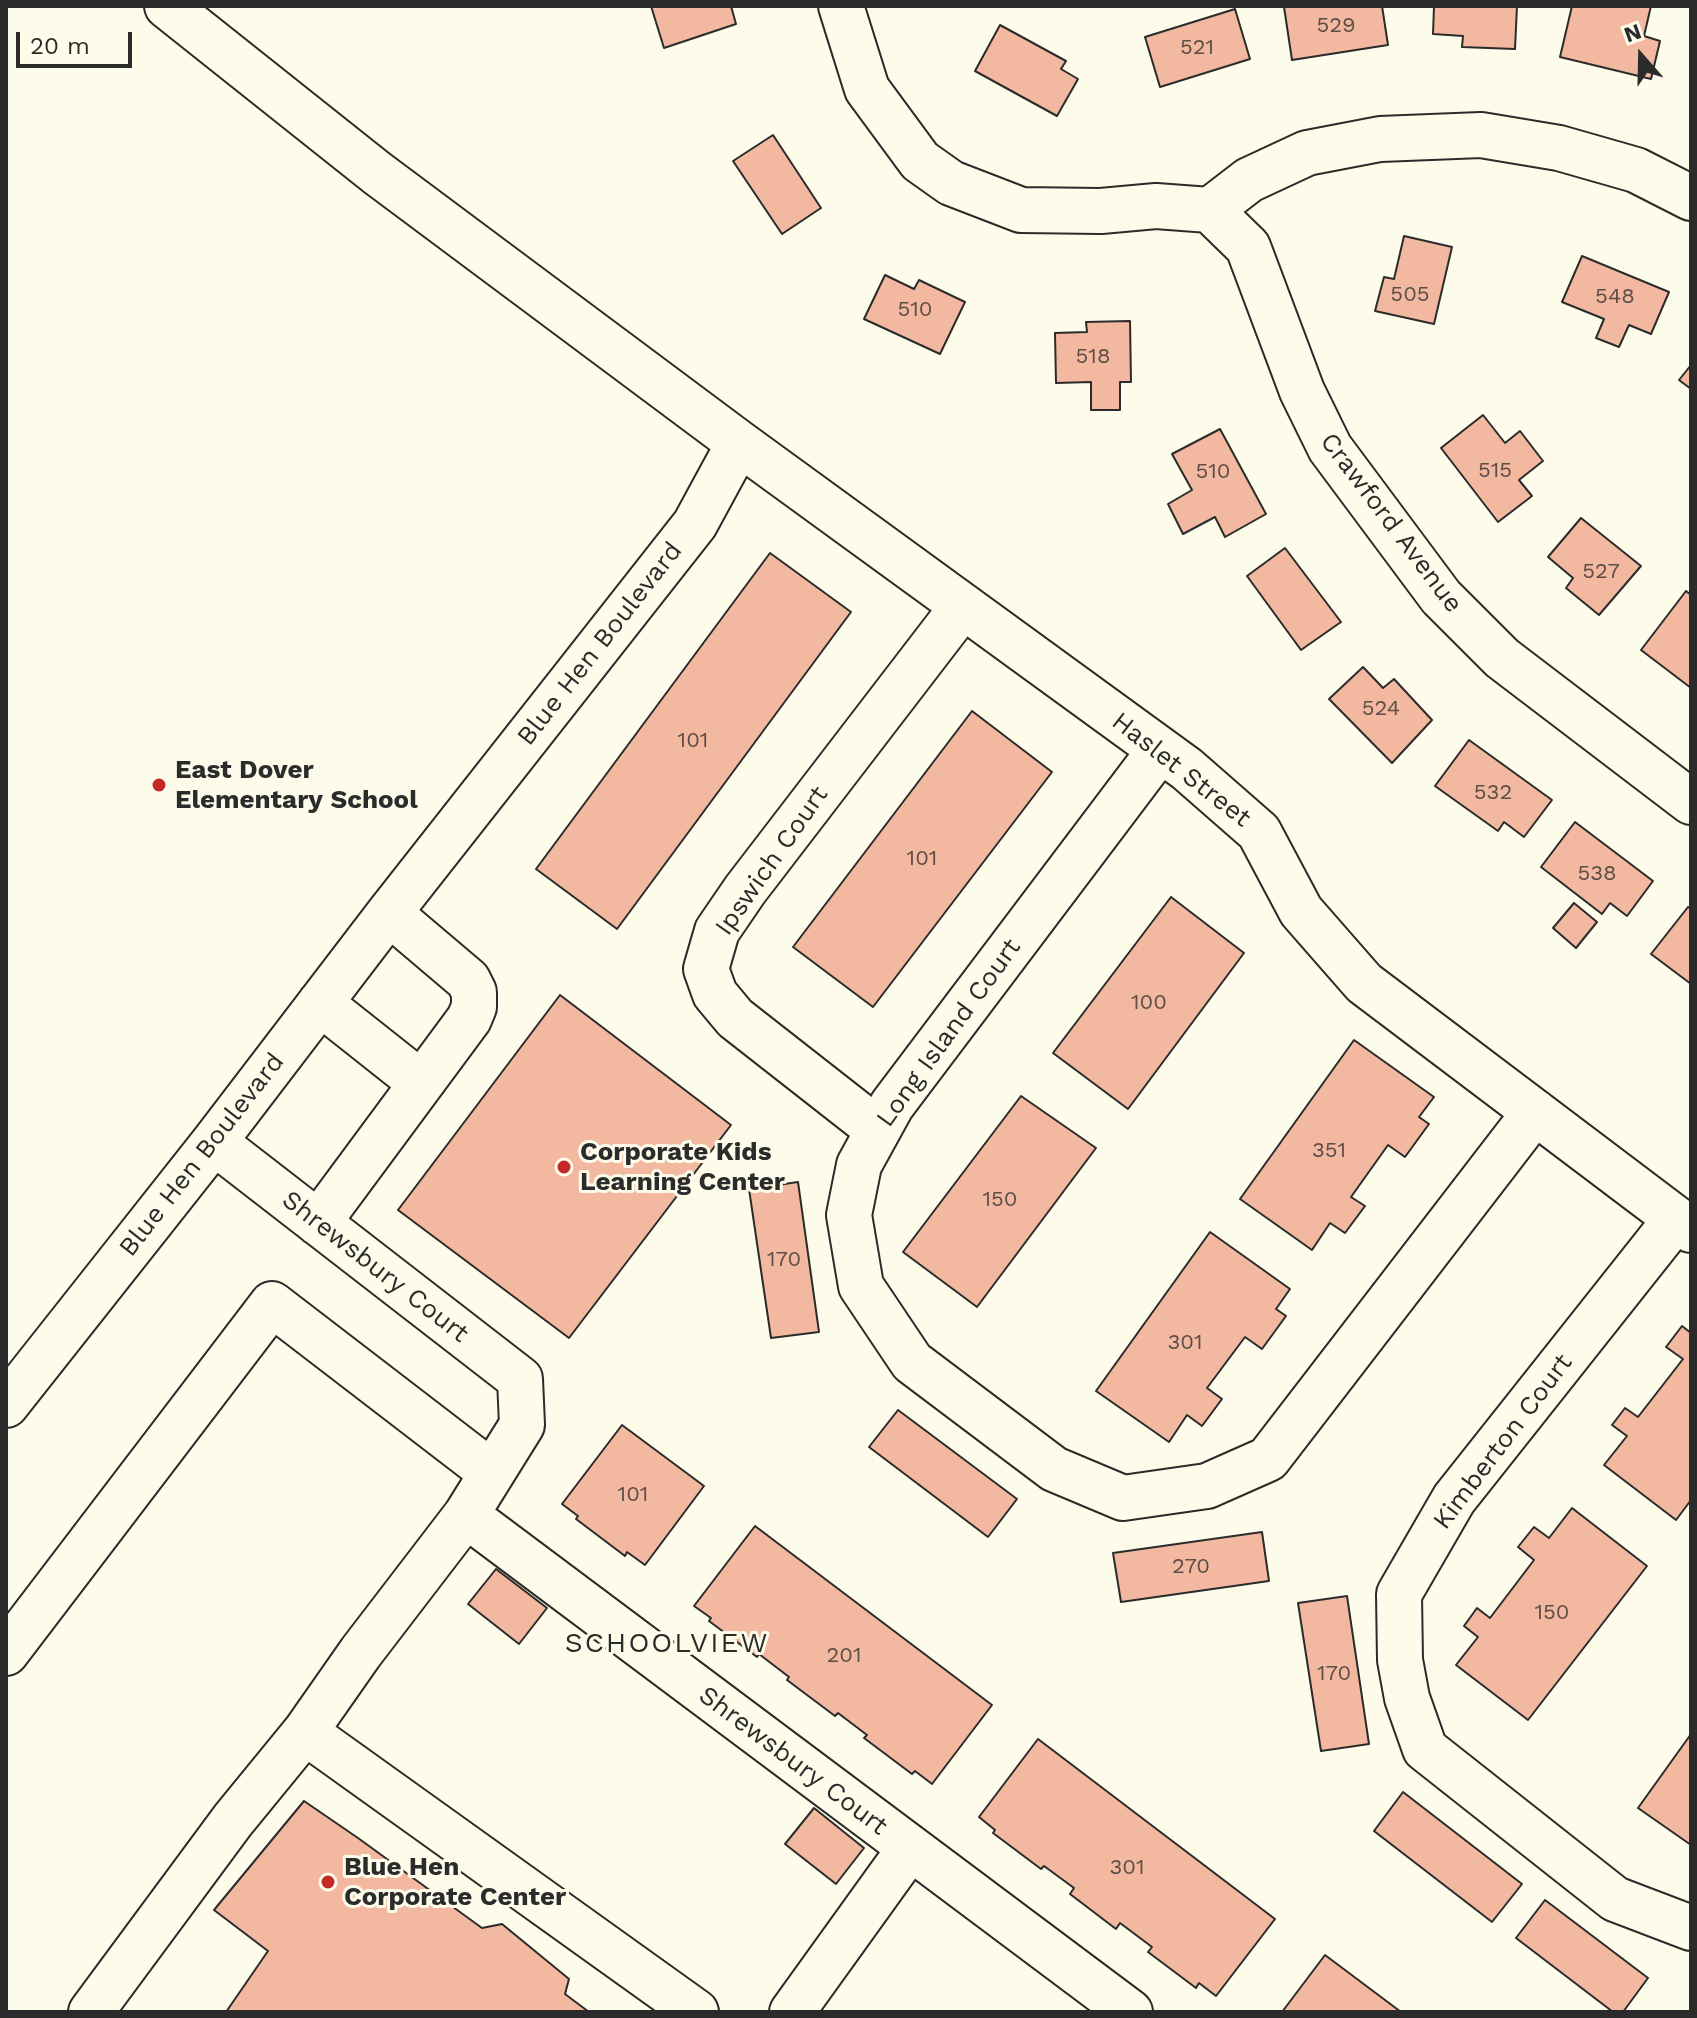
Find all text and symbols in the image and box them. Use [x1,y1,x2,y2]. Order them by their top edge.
house number: 529 [1316,13,1356,39]
scale bar [20,16,136,66]
north arrow [1601,16,1681,96]
text: N [1621,18,1645,48]
text: 20 m [30,32,90,60]
house number: 521 [1180,35,1214,61]
house number: 505 [1390,282,1430,308]
house number: 548 [1595,284,1635,310]
house number: 510 [897,297,933,323]
house number: 518 [1076,344,1110,370]
street label: Crawford Avenue [1313,427,1469,619]
house number: 515 [1478,458,1512,484]
house number: 510 [1195,459,1231,485]
street label: Blue Hen Boulevard [511,536,689,752]
house number: 527 [1582,559,1620,585]
house number: 524 [1362,696,1400,722]
street label: Haslet Street [1105,706,1257,834]
house number: 101 [678,728,708,754]
place label: East Dover Elementary School [175,754,418,816]
marker: East Dover Elementary School [150,776,168,794]
street label: Ipswich Court [709,780,835,942]
house number: 532 [1474,780,1512,806]
house number: 101 [907,846,937,872]
house number: 538 [1577,861,1617,887]
street label: Long Island Court [870,933,1028,1133]
house number: 100 [1131,990,1167,1016]
street label: Blue Hen Boulevard [113,1047,291,1263]
place label: Corporate Kids Learning Center [580,1136,785,1198]
house number: 351 [1312,1138,1346,1164]
marker: Corporate Kids Learning Center [555,1158,573,1176]
street label: Shrewsbury Court [275,1184,475,1350]
house number: 150 [982,1187,1018,1213]
house number: 170 [767,1247,801,1273]
house number: 301 [1167,1330,1203,1356]
street label: Kimberton Court [1427,1348,1579,1536]
house number: 101 [618,1482,648,1508]
house number: 270 [1172,1554,1210,1580]
house number: 150 [1534,1600,1570,1626]
district label: SCHOOLVIEW [565,1627,769,1661]
house number: 201 [826,1643,862,1669]
house number: 170 [1317,1661,1351,1687]
street label: Shrewsbury Court [692,1680,894,1842]
place label: Blue Hen Corporate Center [344,1851,566,1912]
house number: 301 [1109,1855,1145,1881]
marker: Blue Hen Corporate Center [319,1873,337,1891]

